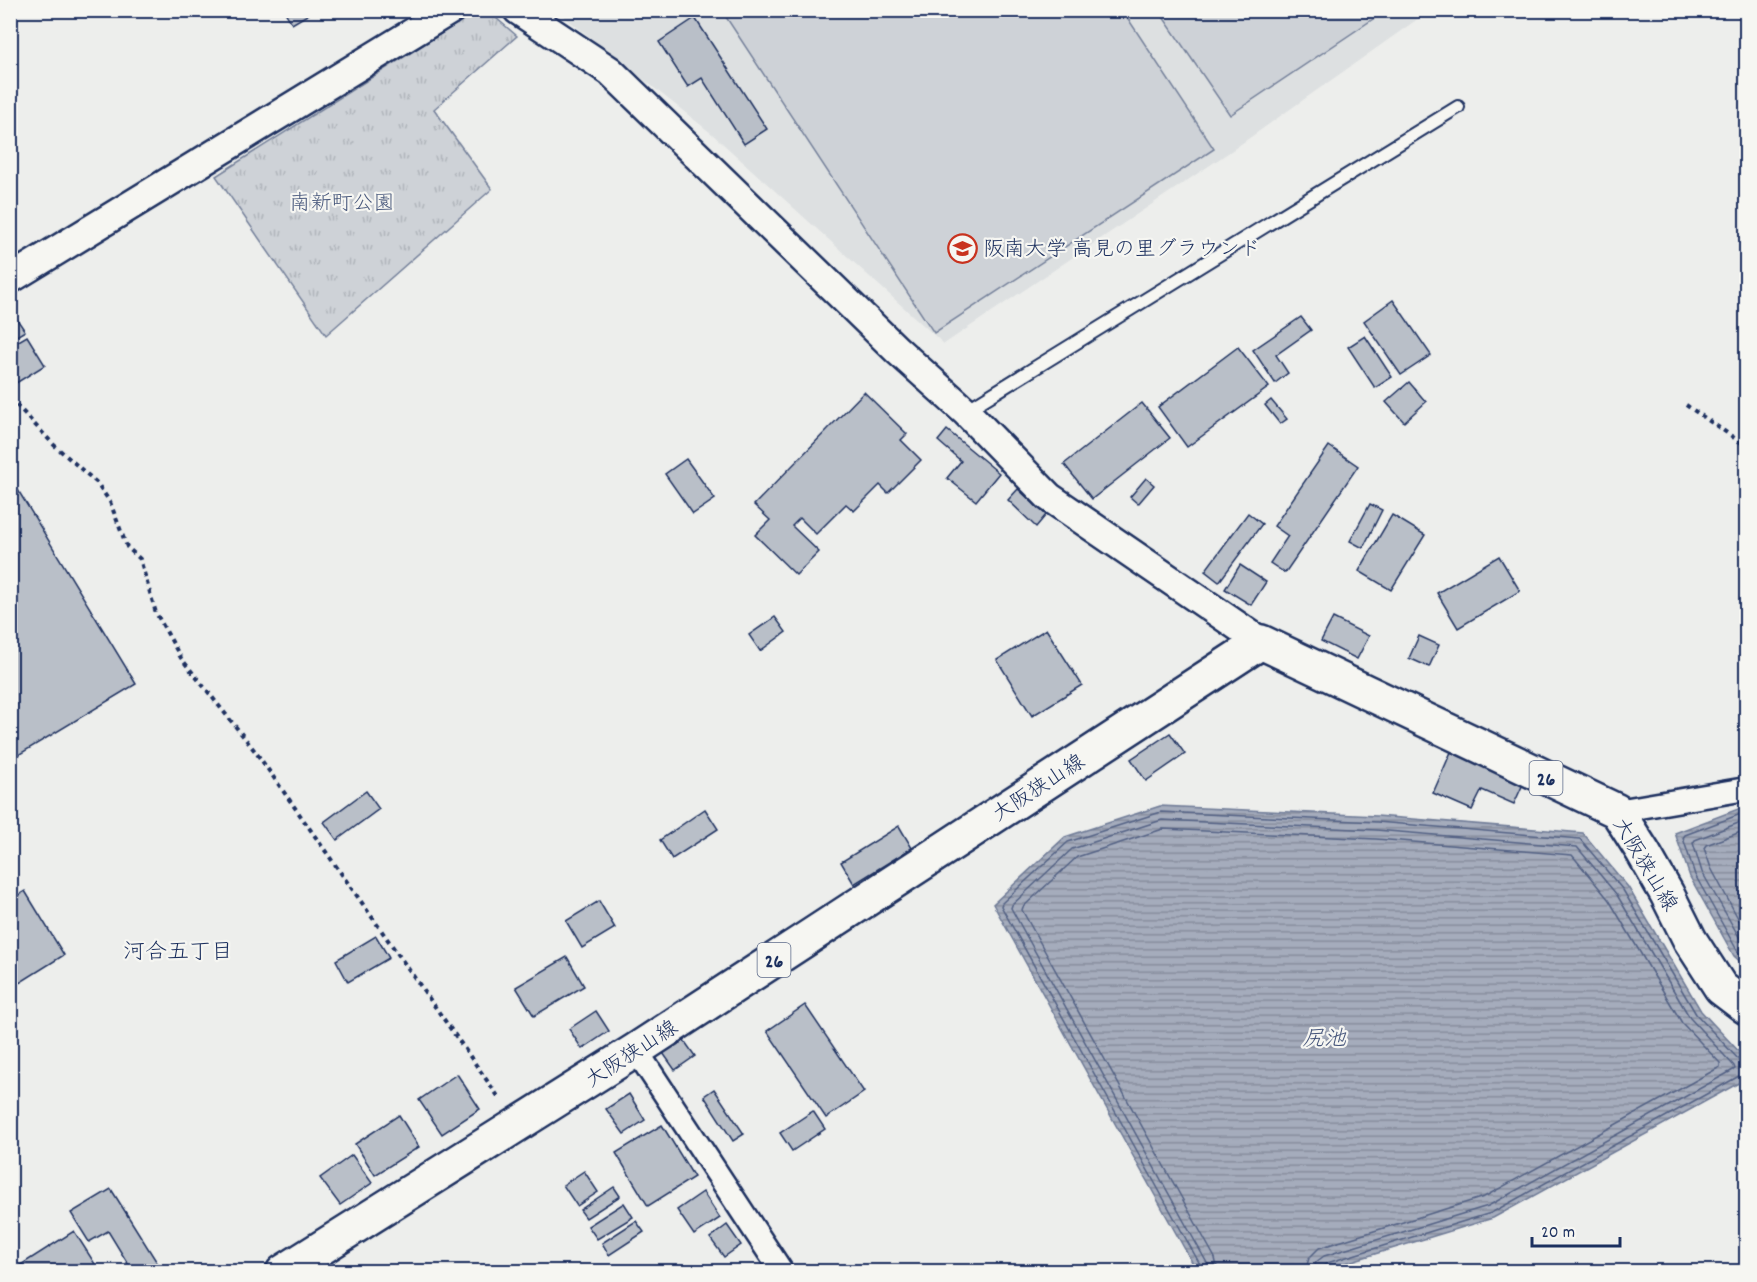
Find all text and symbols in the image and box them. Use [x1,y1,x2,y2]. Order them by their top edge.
park label: 南新町公園 [290,190,395,220]
school or university icon: 阪南大学 高見の里グラウンド [946,232,978,264]
place label: 阪南大学 高見の里グラウンド [983,236,1261,266]
street label: 大阪狭山線 [987,748,1092,831]
road number: 26 [1530,761,1562,795]
street label: 大阪狭山線 [1604,813,1683,918]
district label: 河合五丁目 [123,938,233,969]
road number: 26 [758,943,790,977]
street label: 大阪狭山線 [580,1014,685,1097]
water label: 尻池 [1302,1025,1347,1056]
scale bar [1532,1210,1620,1248]
text: 20 m [1541,1221,1575,1246]

